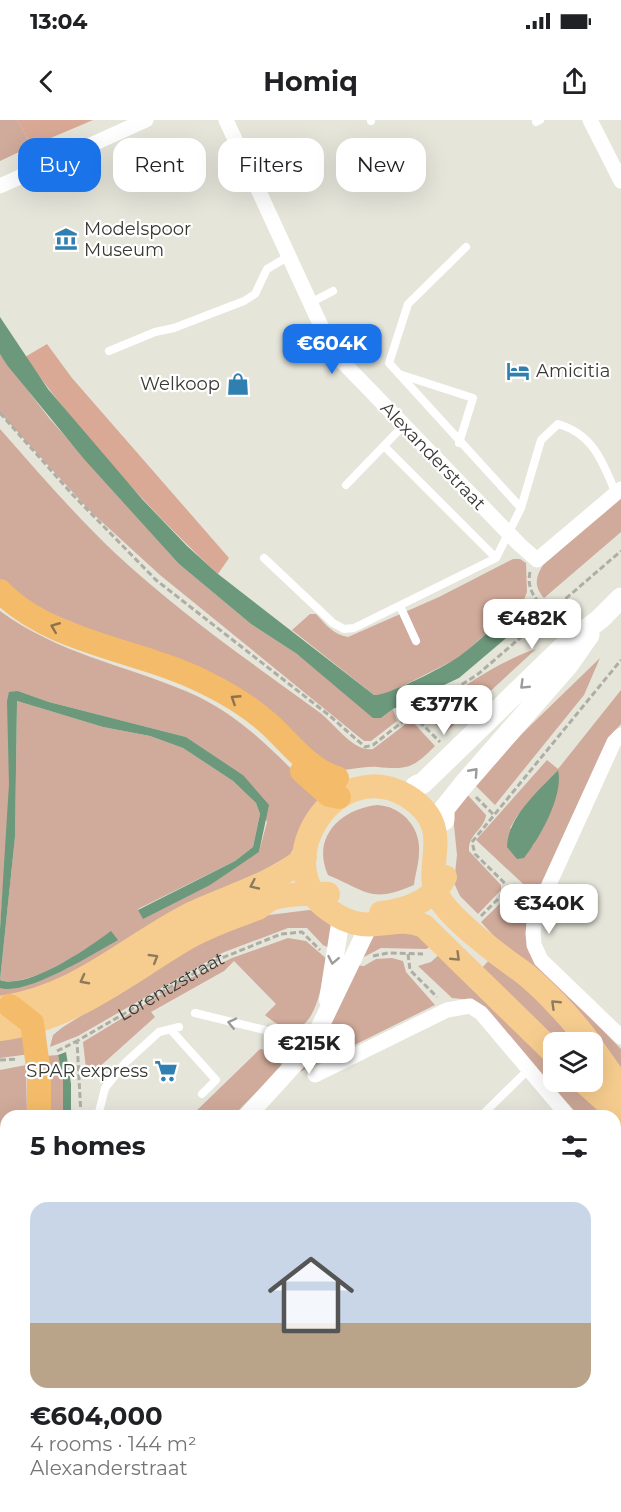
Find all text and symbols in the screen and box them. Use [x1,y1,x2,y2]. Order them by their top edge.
text: 13:04 [30,8,88,35]
icon: back [30,65,63,98]
text: Homiq [263,65,358,98]
icon: share [558,65,591,98]
chip: Buy [18,138,101,192]
chip: Rent [113,138,206,192]
chip: Filters [218,138,324,192]
chip: New [336,138,426,192]
place label: Modelspoor Museum [84,218,191,261]
museum icon: Modelspoor Museum [53,226,79,252]
pin: €604K [290,324,374,375]
text: €604K [297,331,367,355]
hotel icon: Amicitia [505,358,531,384]
place label: Amicitia [536,360,610,382]
shop icon: Welkoop [225,371,251,397]
place label: Welkoop [140,373,220,395]
street label: Alexanderstraat [376,397,490,515]
pin: €482K [490,599,574,650]
text: €482K [497,606,567,630]
one-way arrow [50,622,61,634]
one-way arrow [520,677,531,688]
pin: €377K [402,685,486,736]
text: €377K [410,692,478,716]
one-way arrow [231,695,241,707]
one-way arrow [467,768,478,779]
one-way arrow [250,878,261,890]
pin: €340K [507,884,591,935]
text: €340K [514,891,584,915]
street label: Lorentzstraat [114,947,228,1026]
one-way arrow [449,950,460,961]
one-way arrow [148,954,158,965]
one-way arrow [327,955,340,965]
one-way arrow [80,973,91,984]
one-way arrow [551,1001,562,1012]
one-way arrow [228,1017,238,1030]
pin: €215K [267,1024,351,1075]
text: €215K [278,1031,340,1055]
map controls [543,1032,603,1092]
button: layers [543,1032,603,1092]
supermarket icon: SPAR express [153,1058,179,1084]
place label: SPAR express [26,1060,148,1082]
text: 5 homes [30,1130,146,1162]
icon: filters [558,1130,591,1163]
icon: home [257,1241,365,1349]
text: €604,000 [30,1400,163,1432]
text: 4 rooms · 144 m² [30,1432,197,1456]
text: Alexanderstraat [30,1456,188,1480]

